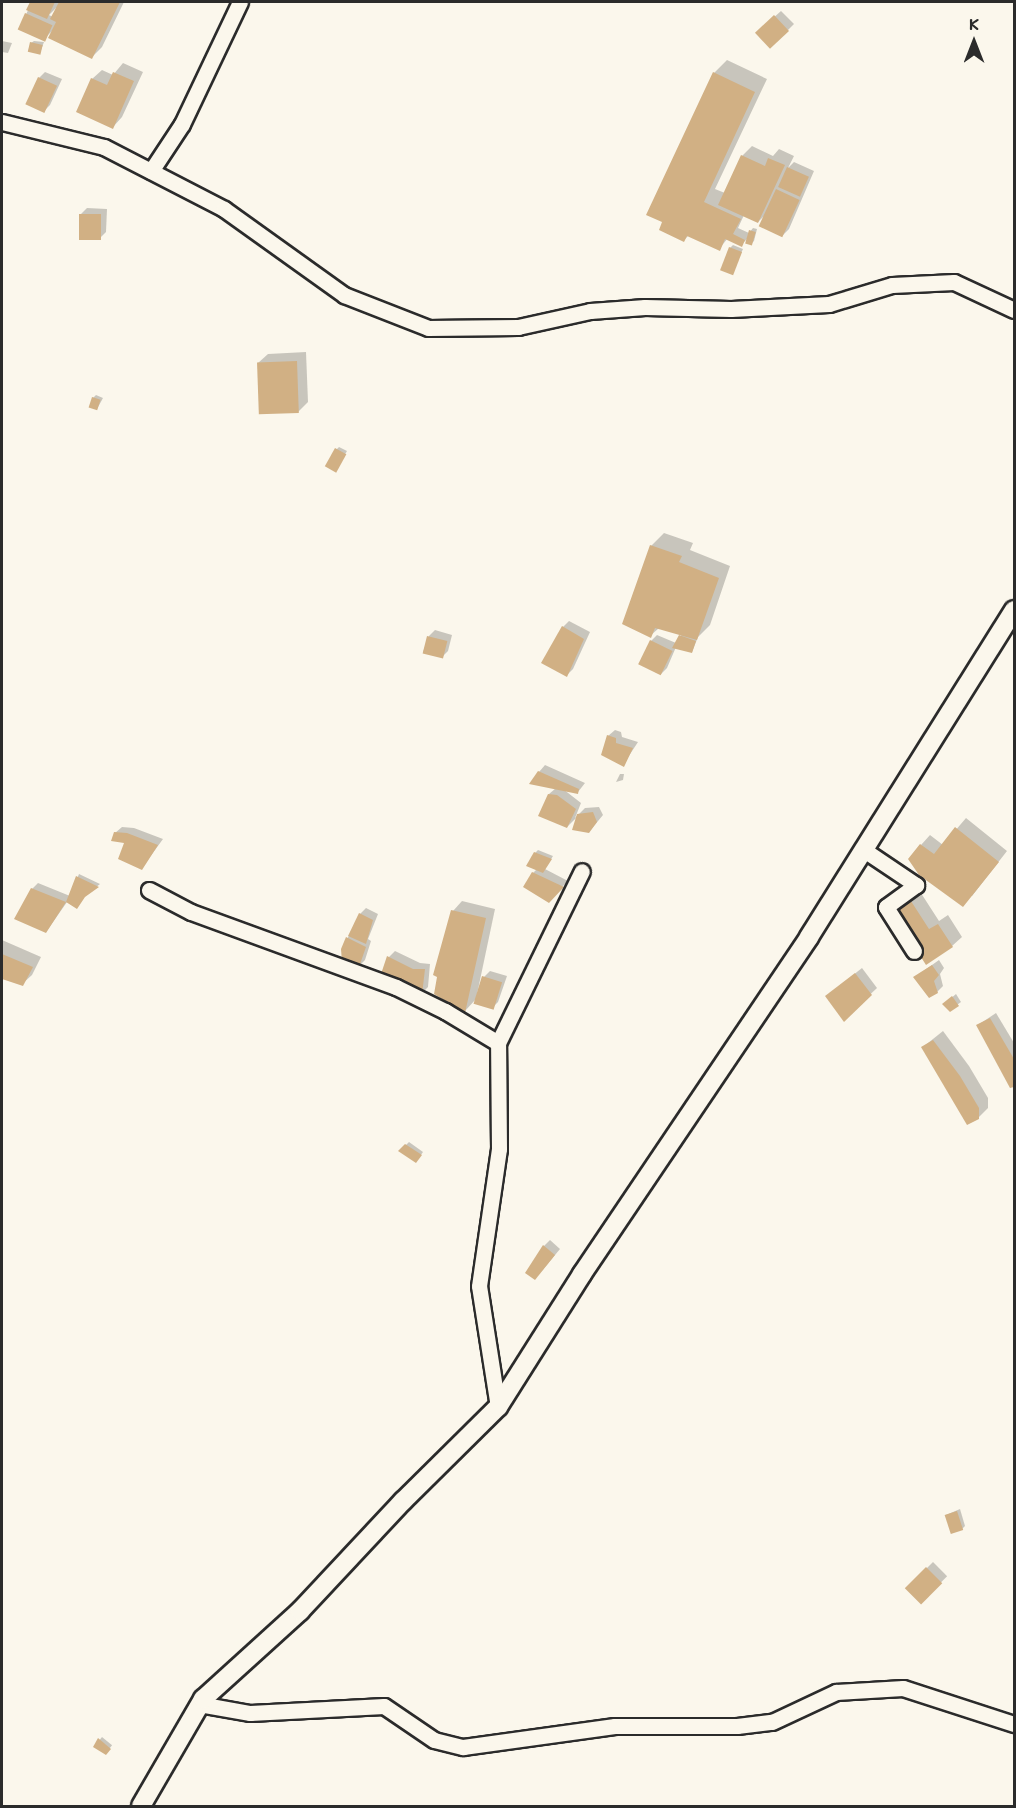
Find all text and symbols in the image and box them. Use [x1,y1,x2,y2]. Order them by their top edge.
north arrow [944,12,1004,72]
text: K [969,13,979,34]

